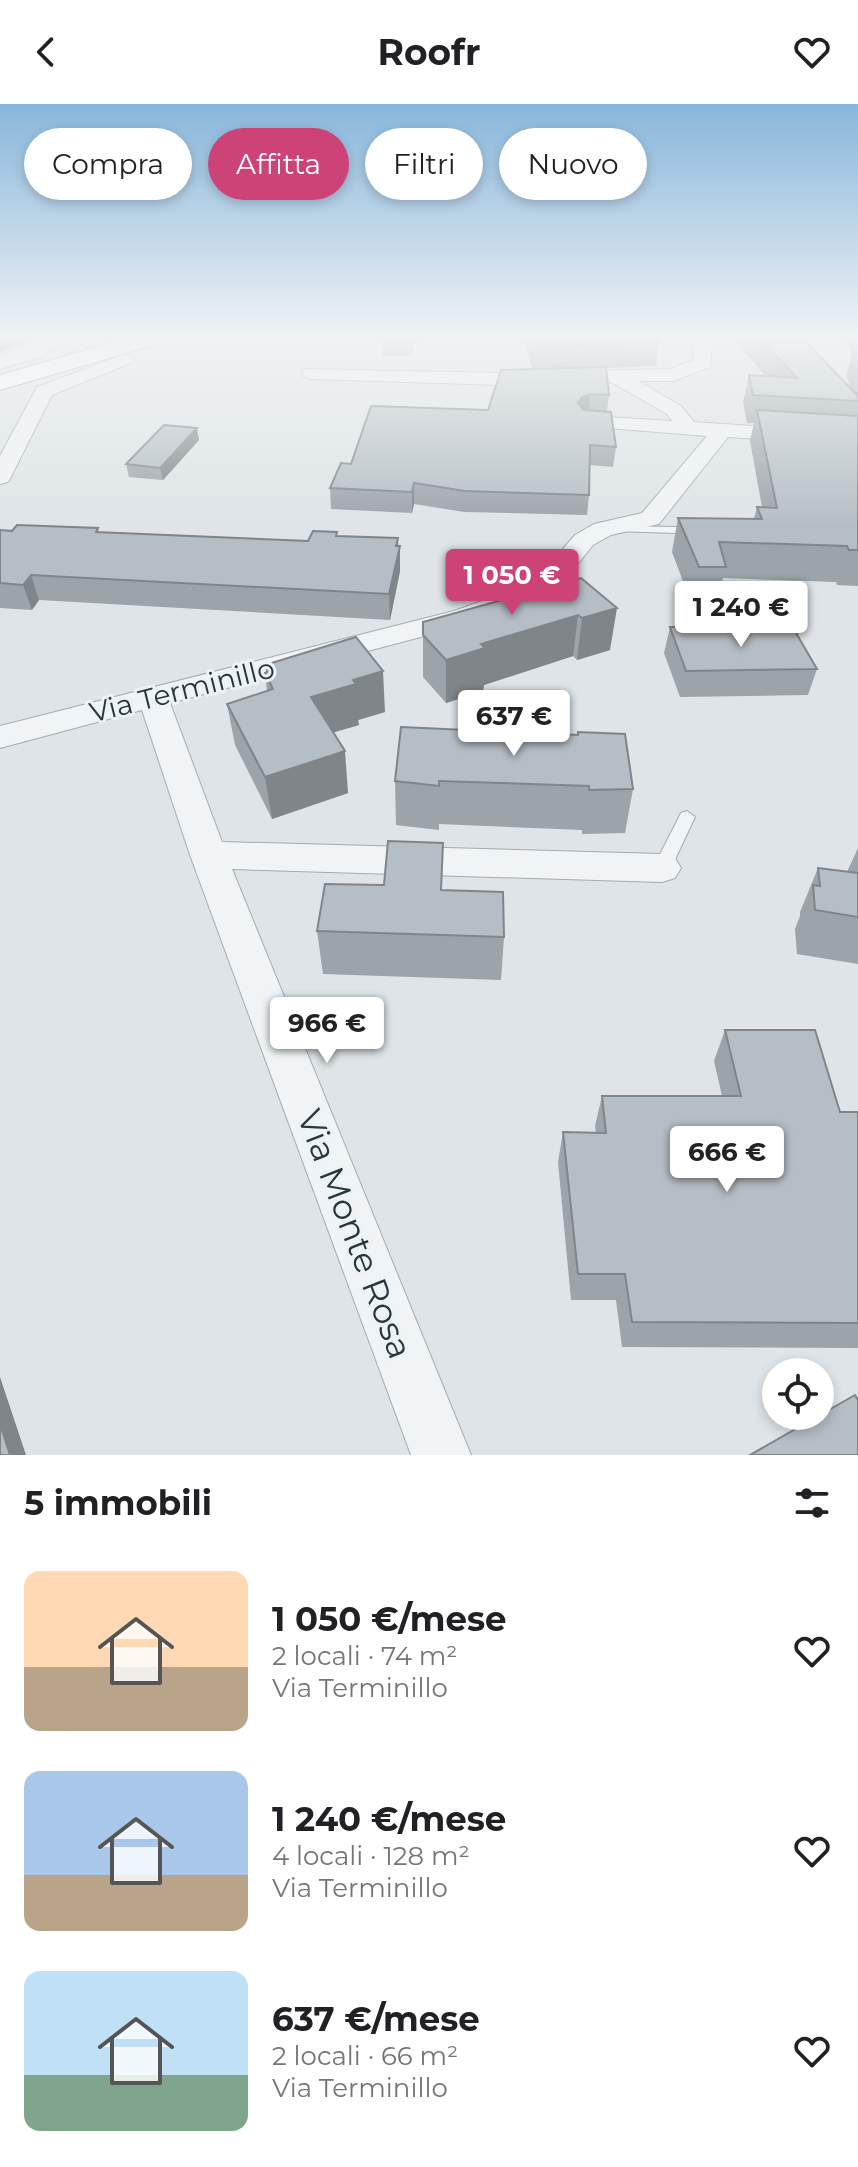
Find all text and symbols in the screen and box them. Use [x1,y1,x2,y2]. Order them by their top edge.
icon: back [24,30,68,74]
text: Roofr [377,30,481,74]
icon: heart [790,30,834,74]
chip: Compra [24,128,192,200]
chip: Affitta [208,128,349,200]
chip: Filtri [365,128,483,200]
chip: Nuovo [499,128,647,200]
pin: 1 050 € [438,549,586,617]
text: 1 050 € [464,559,560,591]
pin: 1 240 € [667,581,815,649]
text: 1 240 € [693,591,789,623]
street label: Via Terminillo [86,651,278,729]
pin: 637 € [458,690,570,758]
text: 637 € [476,700,552,732]
pin: 966 € [271,997,383,1065]
text: 966 € [288,1007,366,1039]
street label: Via Monte Rosa [288,1104,422,1364]
pin: 666 € [671,1126,783,1194]
text: 666 € [688,1136,766,1168]
map controls [762,1358,834,1430]
button: locate [762,1358,834,1430]
icon: filters [790,1481,834,1525]
text: 5 immobili [24,1482,212,1524]
text: 1 050 €/mese [272,1598,506,1640]
icon: home [88,1603,184,1699]
icon: heart [790,1629,834,1673]
text: 2 locali · 74 m² [272,1640,457,1672]
text: Via Terminillo [272,1672,448,1704]
text: 1 240 €/mese [272,1798,506,1840]
icon: home [88,1803,184,1899]
icon: heart [790,1829,834,1873]
text: 4 locali · 128 m² [272,1840,470,1872]
text: Via Terminillo [272,1872,448,1904]
text: 637 €/mese [272,1998,480,2040]
icon: home [88,2003,184,2099]
icon: heart [790,2029,834,2073]
text: 2 locali · 66 m² [272,2040,458,2072]
text: Via Terminillo [272,2072,448,2104]

